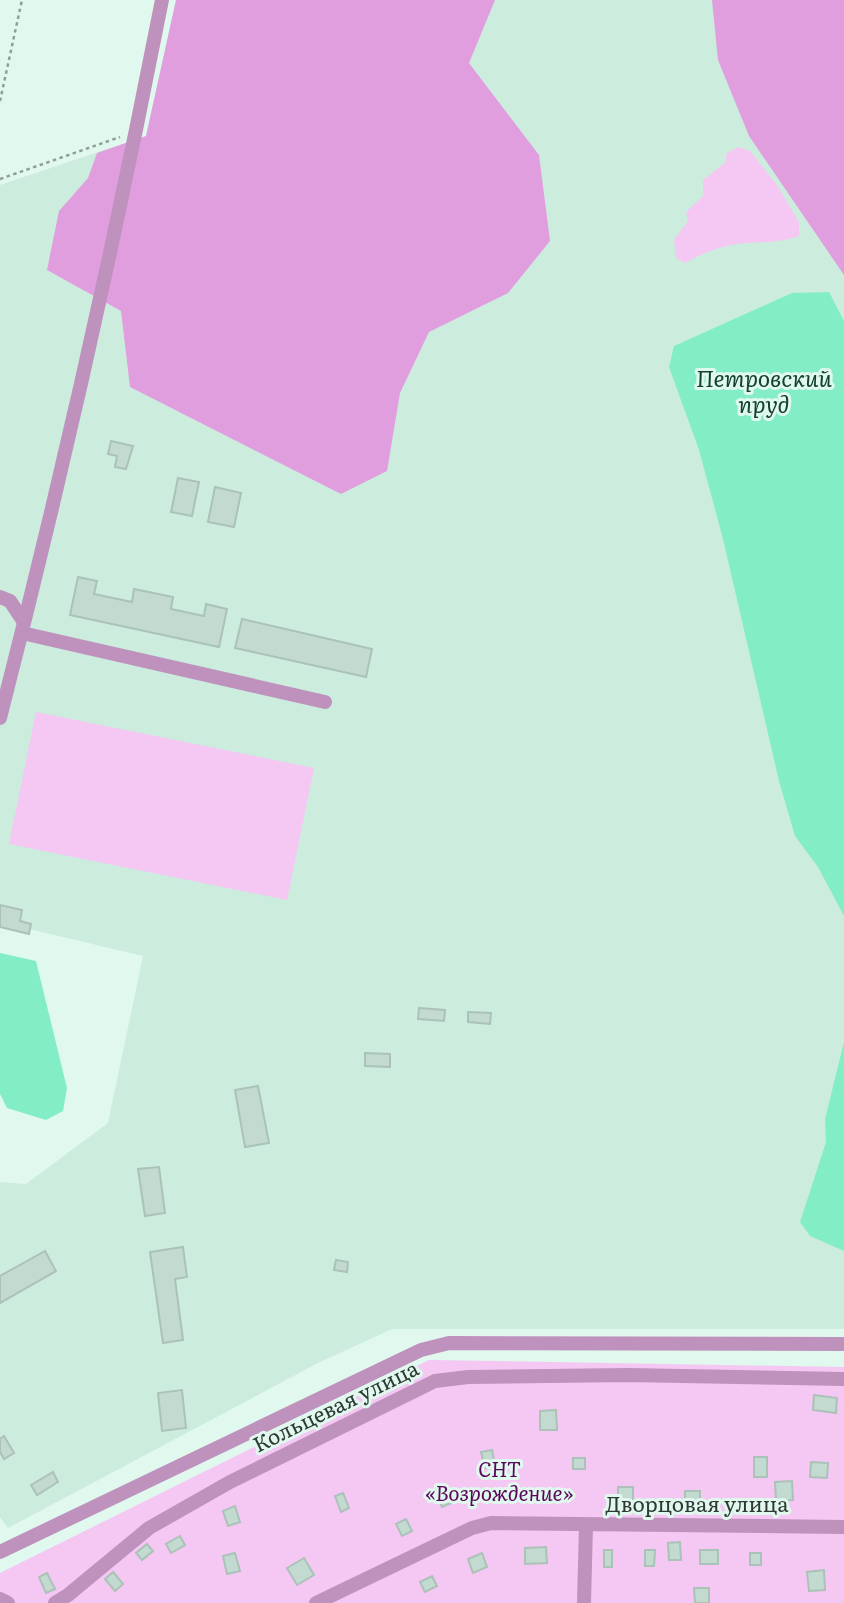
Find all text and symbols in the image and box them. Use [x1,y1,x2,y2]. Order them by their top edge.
water label: Петровский пруд [696,360,832,420]
street label: Кольцевая улица [247,1351,424,1458]
park label: СНТ «Возрождение» [425,1452,573,1507]
street label: Дворцовая улица [606,1487,789,1518]

